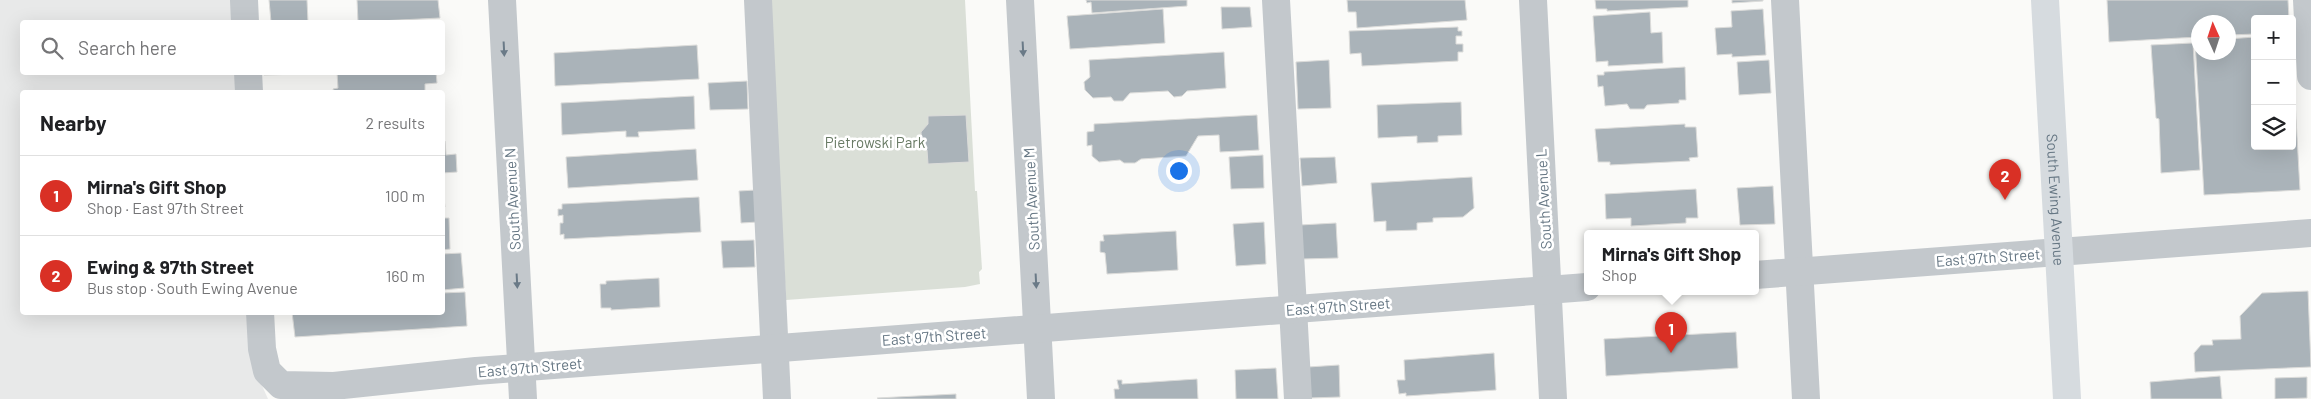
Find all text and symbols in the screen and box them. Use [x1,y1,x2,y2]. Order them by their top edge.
north arrow [2191,15,2236,60]
map controls [2251,15,2296,150]
button: + [2251,15,2296,60]
search box [20,20,445,75]
icon: search [38,34,66,62]
text: Search here [78,36,177,59]
one-way arrow [501,41,509,57]
one-way arrow [1019,41,1027,57]
button: − [2251,60,2296,105]
button: layers [2251,105,2296,150]
text: Nearby [40,110,106,135]
text: 2 results [366,113,425,132]
park label: Pietrowski Park [825,133,926,151]
street label: South Ewing Avenue [2043,133,2069,266]
street label: South Avenue N [500,147,524,251]
street label: South Avenue M [1019,147,1043,251]
street label: South Avenue L [1531,148,1555,250]
your location [1166,158,1192,184]
pin: 2 [1989,159,2021,200]
text: Mirna's Gift Shop [87,175,227,198]
text: 1 [53,186,59,205]
text: 100 m [385,186,425,205]
text: Shop · East 97th Street [87,198,244,217]
popup [1584,230,1759,295]
text: Mirna's Gift Shop [1602,242,1741,265]
street label: East 97th Street [1935,244,2041,270]
text: Ewing & 97th Street [87,255,254,278]
text: Shop [1602,265,1637,284]
text: 2 [52,266,60,285]
text: 160 m [386,266,425,285]
one-way arrow [513,273,521,289]
one-way arrow [1032,273,1040,289]
text: Bus stop · South Ewing Avenue [87,278,298,297]
street label: East 97th Street [1285,293,1391,319]
pin: 1 [1655,312,1687,353]
street label: East 97th Street [881,323,987,349]
street label: East 97th Street [477,353,583,381]

